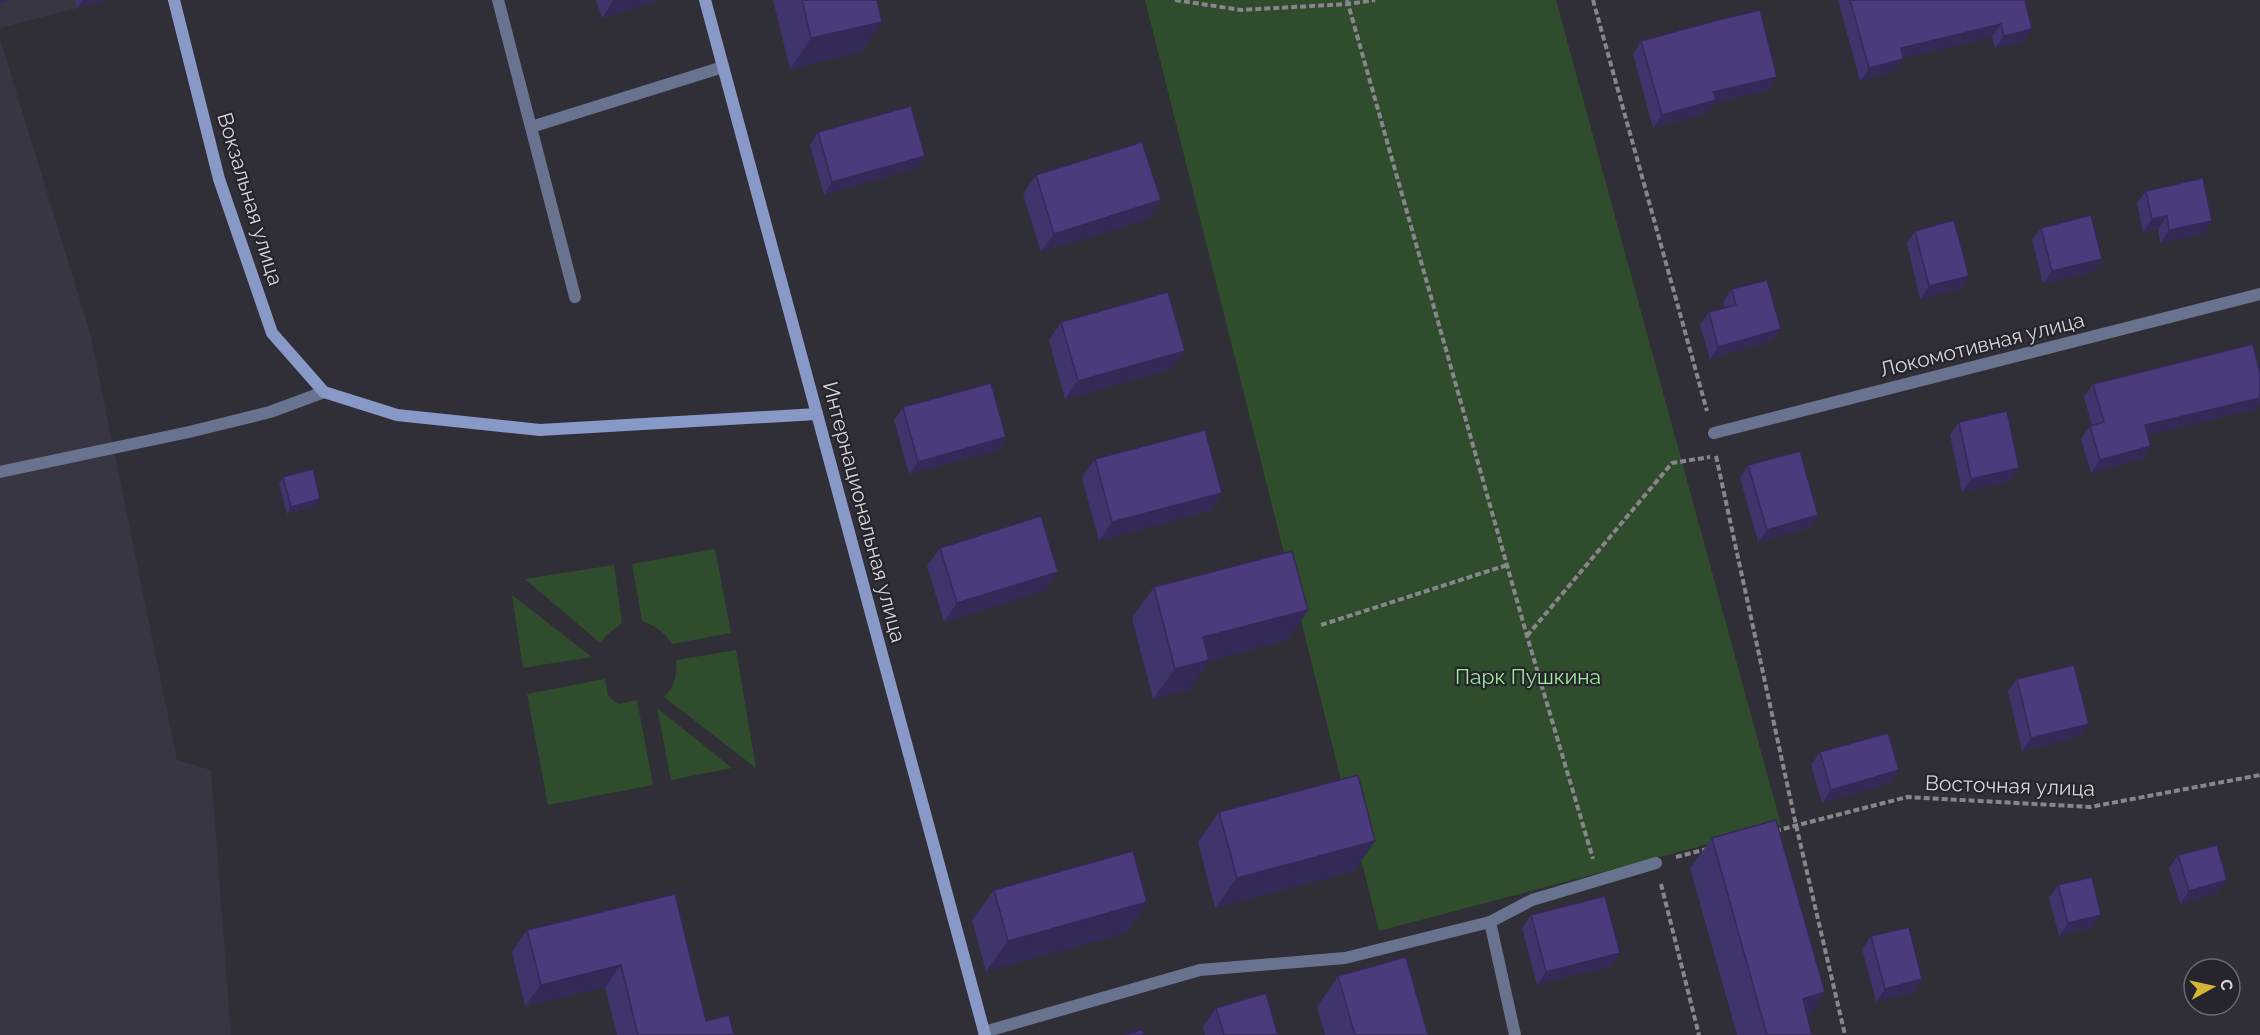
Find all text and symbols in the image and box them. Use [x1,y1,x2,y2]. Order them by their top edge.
street label: Вокзальная улица [212,109,289,288]
street label: Локомотивная улица [1877,307,2087,382]
street label: Интернациональная улица [818,379,911,645]
park label: Парк Пушкина [1455,664,1601,689]
street label: Восточная улица [1925,770,2095,801]
north arrow [2182,957,2242,1017]
text: С [2216,978,2237,992]

